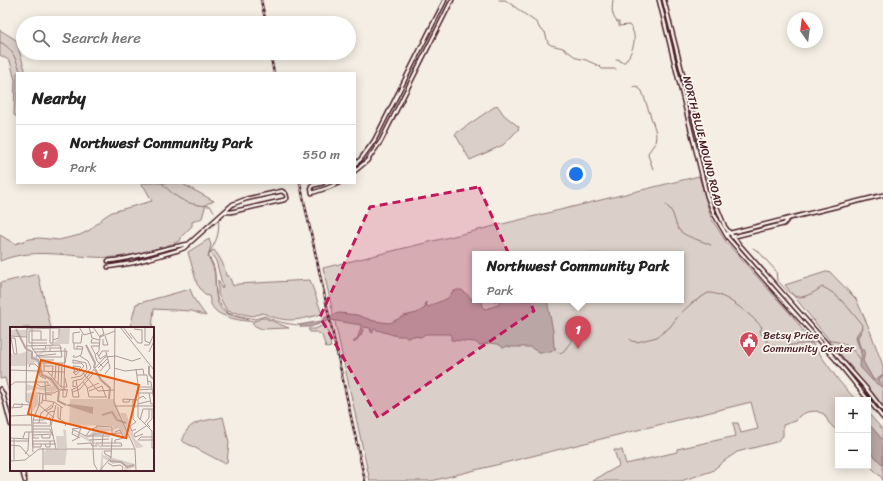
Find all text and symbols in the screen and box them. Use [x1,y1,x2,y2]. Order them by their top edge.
north arrow [787,12,823,48]
search box [16,16,356,60]
text: Search here [62,25,141,51]
icon: search [30,27,52,49]
street label: NORTH BLUE MOUND ROAD [677,74,728,209]
text: Nearby [32,83,86,113]
text: Northwest Community Park [70,130,253,156]
text: 1 [42,143,48,166]
text: 550 m [303,143,340,166]
text: Park [70,156,97,179]
your location [566,164,586,184]
popup [472,251,684,303]
text: Northwest Community Park [487,253,669,279]
text: Park [487,279,513,302]
pin: 1 [565,316,591,349]
place label: Betsy Price Community Center [763,326,856,358]
inset map [10,327,154,471]
public building icon: Betsy Price Community Center [738,330,760,358]
map controls [835,397,871,469]
button: + [835,397,871,433]
button: − [835,433,871,469]

